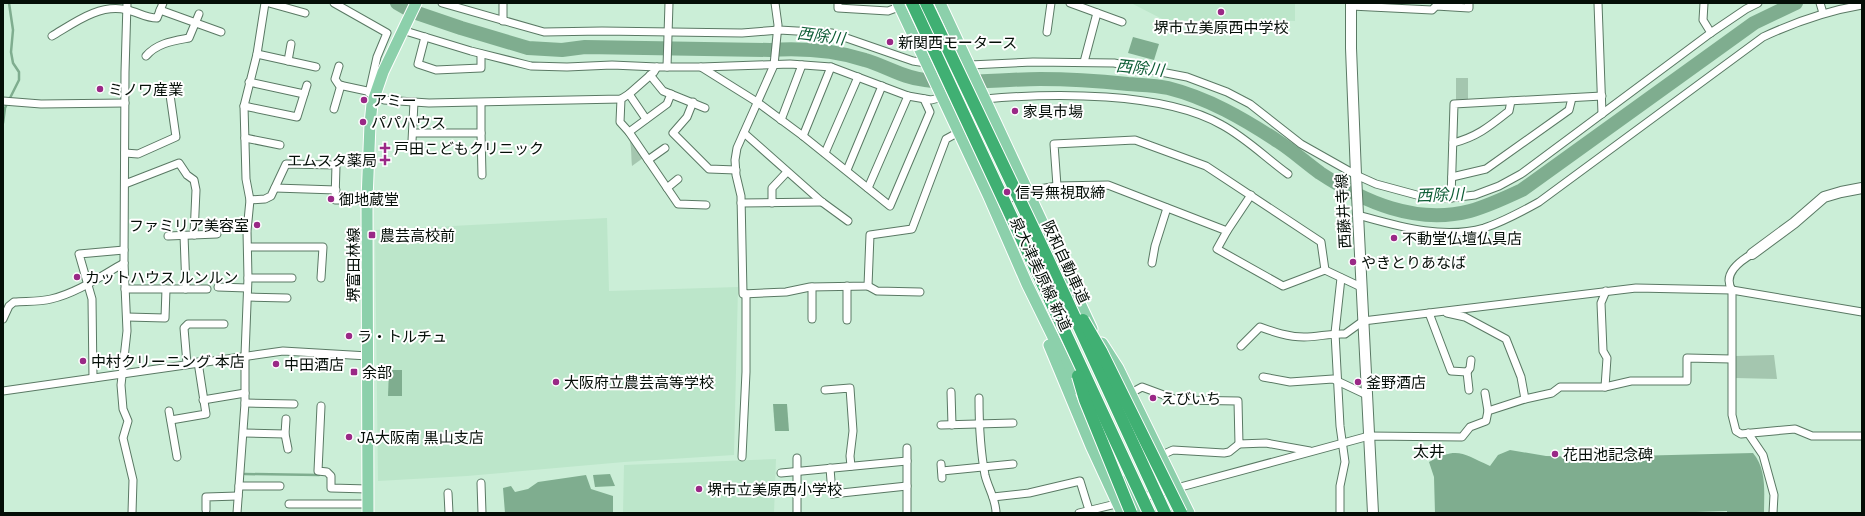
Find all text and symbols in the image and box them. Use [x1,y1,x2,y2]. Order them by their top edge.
marker: 堺市立美原西中学校 [1216,7,1226,17]
place label: 堺市立美原西中学校 [1153,18,1289,37]
water label: 西除川 [796,23,848,50]
place label: 新関西モータース [898,33,1017,52]
marker: 新関西モータース [885,37,895,47]
water label: 西除川 [1115,55,1167,81]
place label: ミノワ産業 [108,80,183,99]
marker: ミノワ産業 [95,84,105,94]
place label: アミー [372,91,417,110]
marker: アミー [359,95,369,105]
place label: 家具市場 [1023,102,1083,121]
marker: 家具市場 [1010,106,1020,116]
place label: パパハウス [371,113,446,132]
marker: パパハウス [358,117,368,127]
place label: 戸田こどもクリニック [394,139,544,158]
marker: 戸田こどもクリニック [379,142,391,154]
place label: エムスタ薬局 [287,151,377,170]
marker: エムスタ薬局 [380,155,390,165]
street label: 西藤井寺線 [1332,173,1354,249]
place label: 信号無視取締 [1015,183,1105,202]
water label: 西除川 [1416,184,1466,206]
marker: 信号無視取締 [1002,187,1012,197]
place label: 御地蔵堂 [339,190,399,209]
marker: 御地蔵堂 [326,194,336,204]
street label: 泉大津美原線 新道 [1006,214,1076,334]
place label: ファミリア美容室 [129,216,249,235]
street label: 阪和自動車道 [1038,217,1094,307]
marker: ファミリア美容室 [252,220,262,230]
place label: 農芸高校前 [380,226,455,245]
street label: 堺富田林線 [344,227,363,303]
place label: 不動堂仏壇仏具店 [1402,229,1522,248]
marker: 農芸高校前 [367,230,377,240]
marker: 不動堂仏壇仏具店 [1389,233,1399,243]
place label: やきとりあなば [1361,253,1466,272]
marker: やきとりあなば [1348,257,1358,267]
place label: カットハウス ルンルン [85,268,238,287]
marker: カットハウス ルンルン [72,272,82,282]
place label: ラ・トルチュ [357,327,447,346]
marker: ラ・トルチュ [344,331,354,341]
place label: 中村クリーニング 本店 [91,352,245,371]
place label: 中田酒店 [284,355,344,374]
marker: 中村クリーニング 本店 [78,356,88,366]
marker: 中田酒店 [271,359,281,369]
place label: 余部 [362,363,392,382]
marker: 余部 [349,367,359,377]
place label: 大阪府立農芸高等学校 [564,373,714,392]
place label: 釜野酒店 [1366,373,1426,392]
marker: 大阪府立農芸高等学校 [551,377,561,387]
marker: 釜野酒店 [1353,377,1363,387]
place label: えびいち [1161,389,1221,408]
marker: えびいち [1148,393,1158,403]
place label: JA大阪南 黒山支店 [357,428,484,447]
marker: JA大阪南 黒山支店 [344,432,354,442]
district label: 太井 [1413,441,1445,462]
place label: 花田池記念碑 [1563,445,1653,464]
marker: 花田池記念碑 [1550,449,1560,459]
place label: 堺市立美原西小学校 [707,480,842,499]
marker: 堺市立美原西小学校 [694,484,704,494]

